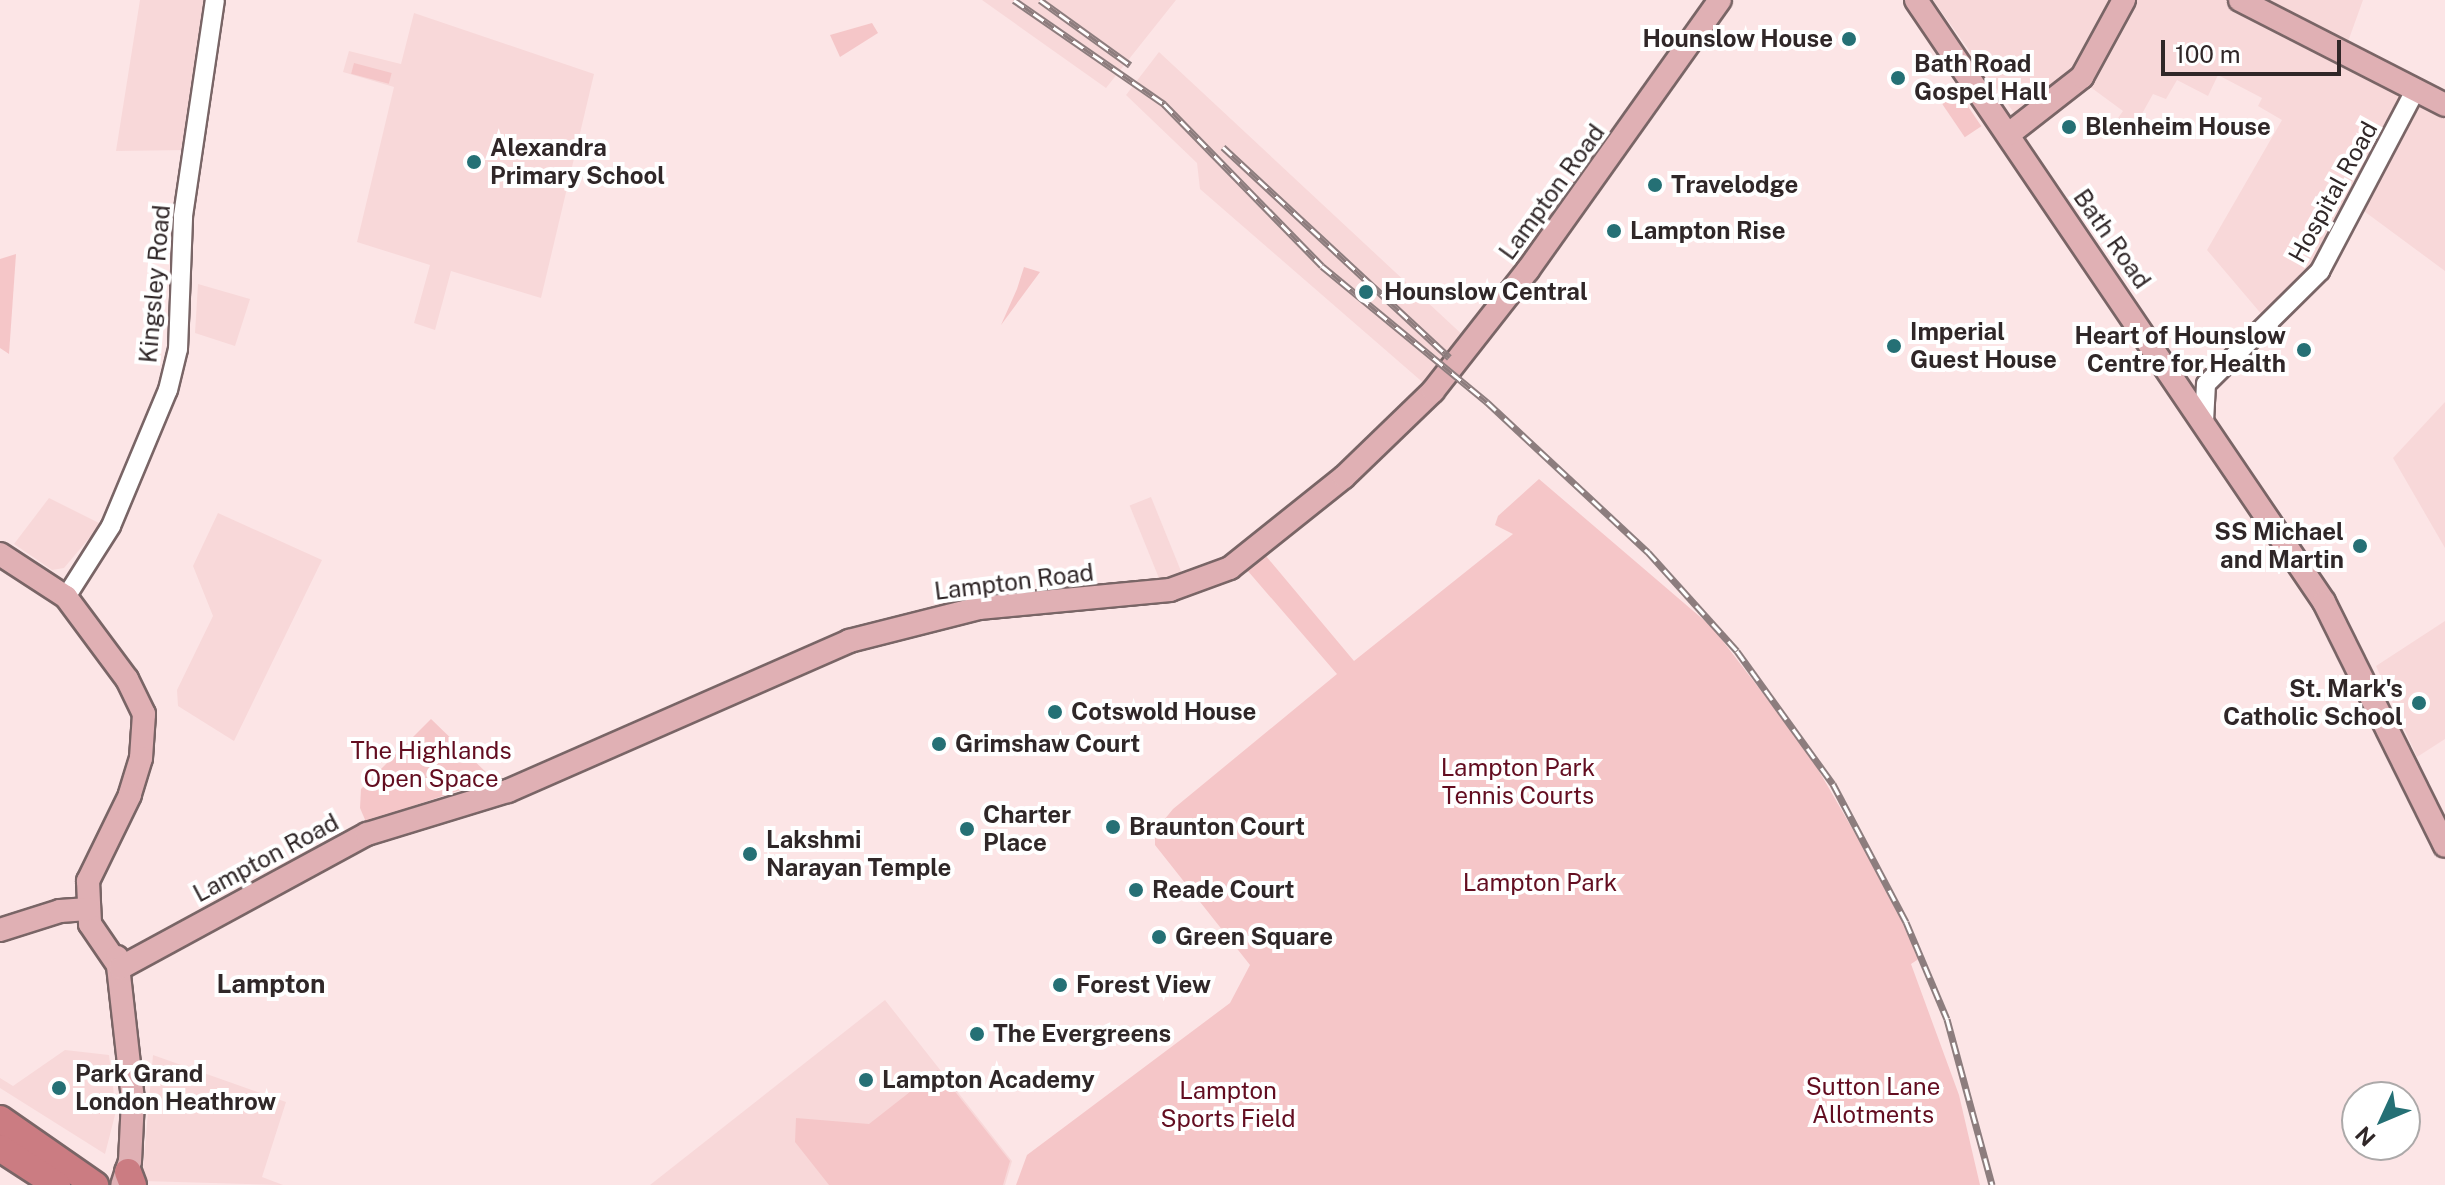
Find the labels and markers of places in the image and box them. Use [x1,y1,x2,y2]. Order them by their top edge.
place label: Hounslow House [1642,25,1833,53]
marker: Hounslow House [1840,30,1858,48]
place label: Bath Road Gospel Hall [1914,50,2048,106]
marker: Bath Road Gospel Hall [1889,69,1907,87]
place label: Blenheim House [2085,113,2271,141]
marker: Blenheim House [2060,118,2078,136]
place label: Alexandra Primary School [490,134,665,190]
marker: Alexandra Primary School [465,153,483,171]
place label: Travelodge [1671,171,1798,199]
marker: Travelodge [1646,176,1664,194]
place label: Lampton Rise [1630,217,1786,245]
marker: Lampton Rise [1605,222,1623,240]
place label: Hounslow Central [1384,278,1588,306]
marker: Hounslow Central [1355,281,1377,303]
place label: Imperial Guest House [1910,318,2057,374]
place label: Heart of Hounslow Centre for Health [2074,322,2286,378]
marker: Imperial Guest House [1885,337,1903,355]
marker: Heart of Hounslow Centre for Health [2293,339,2315,361]
place label: SS Michael and Martin [2214,518,2344,574]
marker: SS Michael and Martin [2351,537,2369,555]
place label: St. Mark's Catholic School [2223,675,2403,731]
marker: St. Mark's Catholic School [2410,694,2428,712]
place label: Cotswold House [1071,698,1256,726]
marker: Cotswold House [1046,703,1064,721]
place label: Grimshaw Court [955,730,1140,758]
marker: Grimshaw Court [930,735,948,753]
place label: Charter Place [983,801,1071,857]
place label: Braunton Court [1129,813,1305,841]
marker: Braunton Court [1104,818,1122,836]
marker: Charter Place [958,820,976,838]
place label: Lakshmi Narayan Temple [766,826,951,882]
marker: Lakshmi Narayan Temple [741,845,759,863]
place label: Reade Court [1152,876,1295,904]
marker: Reade Court [1127,881,1145,899]
place label: Green Square [1175,923,1333,951]
marker: Green Square [1150,928,1168,946]
place label: Forest View [1076,971,1211,999]
marker: Forest View [1051,976,1069,994]
place label: The Evergreens [993,1020,1171,1048]
marker: The Evergreens [968,1025,986,1043]
place label: Park Grand London Heathrow [75,1060,276,1116]
place label: Lampton Academy [882,1066,1095,1094]
marker: Lampton Academy [857,1071,875,1089]
marker: Park Grand London Heathrow [50,1079,68,1097]

